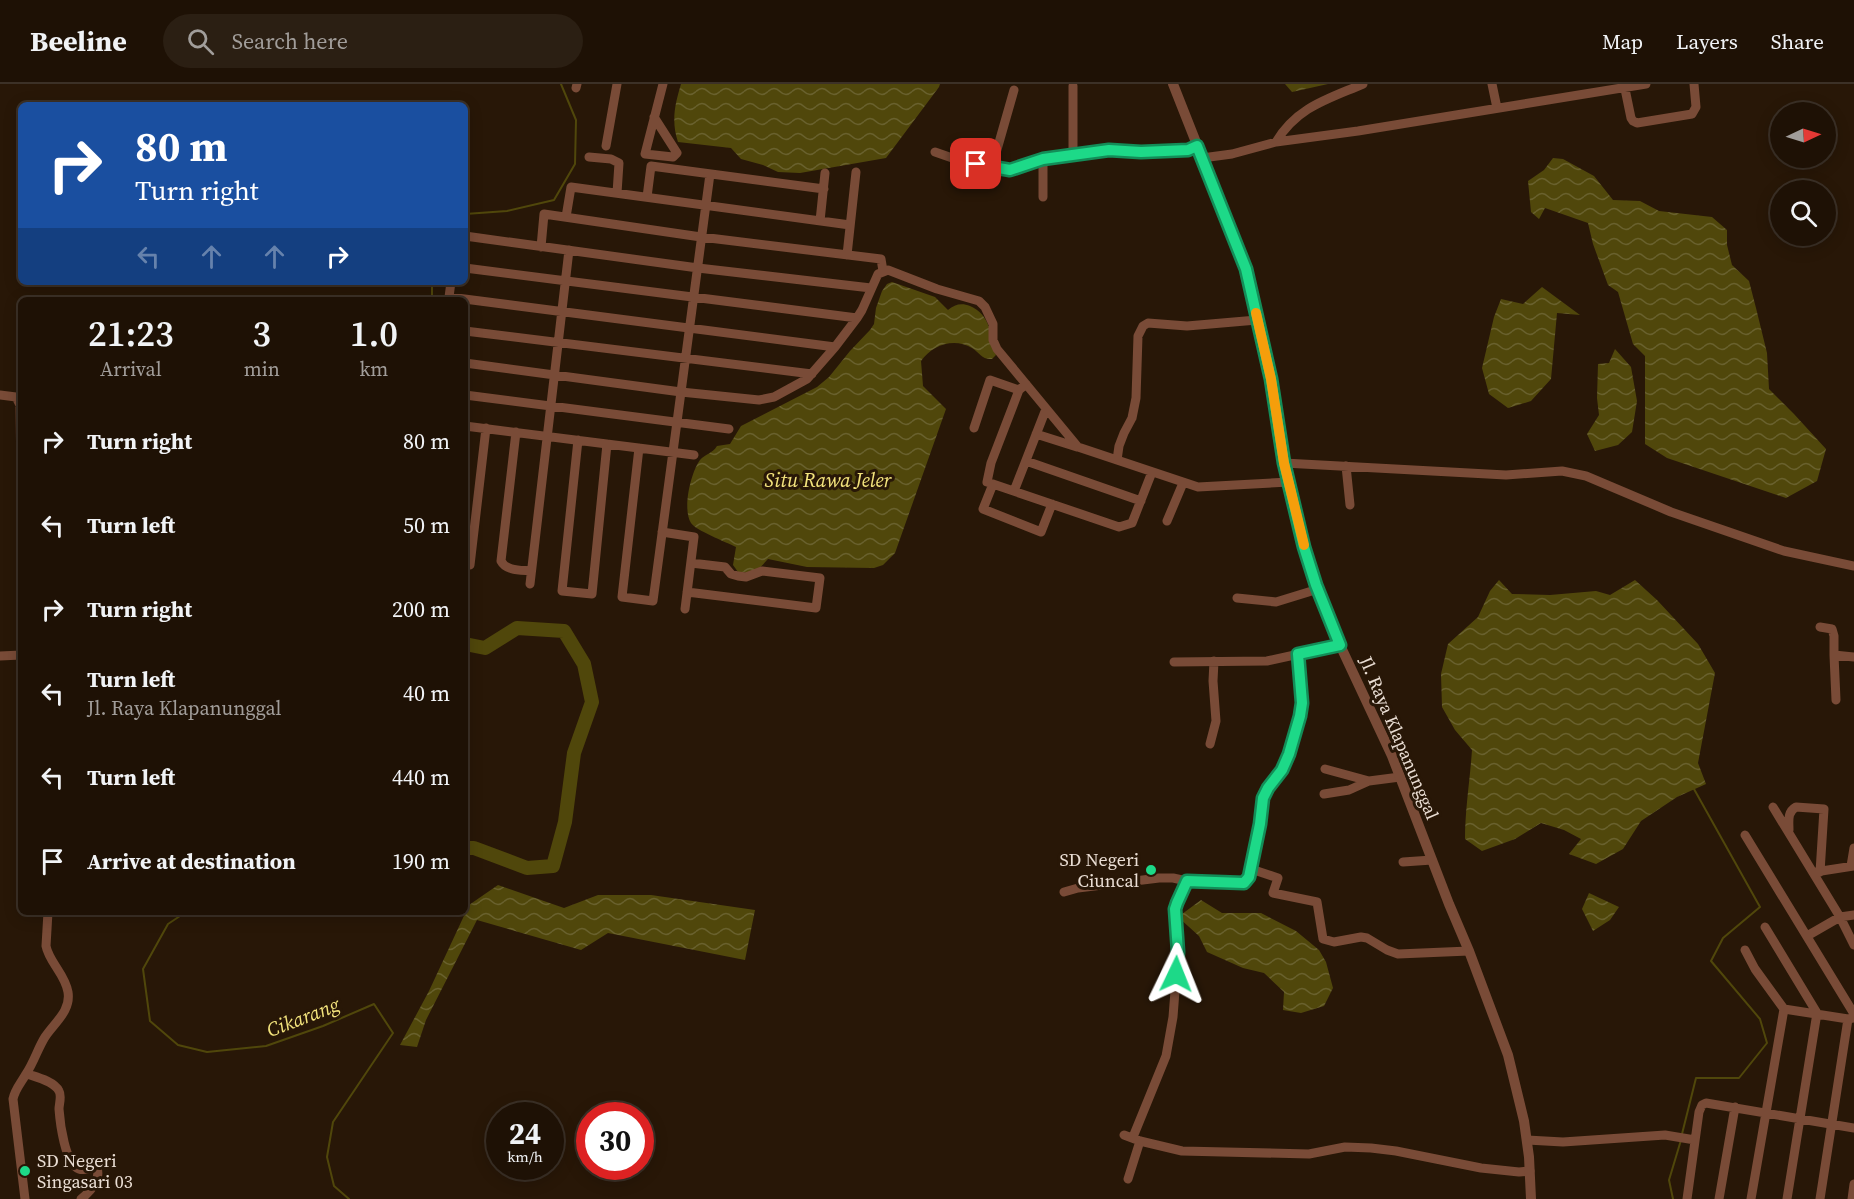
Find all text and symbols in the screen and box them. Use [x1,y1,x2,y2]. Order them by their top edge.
search box [163,14,583,68]
text: Beeline [30,22,127,60]
icon: search [184,25,217,58]
text: Search here [232,26,348,56]
text: Map [1602,27,1643,56]
text: Layers [1676,27,1738,56]
text: Share [1771,27,1824,56]
north arrow [1770,102,1836,168]
map controls [1770,102,1836,246]
text: 80 m [135,117,228,175]
icon: right [36,126,114,204]
pin [950,138,1001,189]
icon: arrive [959,147,992,180]
text: Turn right [135,172,259,209]
button: search [1770,180,1836,246]
icon: left [132,240,165,273]
icon: ahead [195,240,228,273]
icon: ahead [258,240,291,273]
icon: right [321,240,354,273]
text: 21:23 [88,309,174,358]
text: 3 [252,309,271,358]
text: 1.0 [350,309,398,358]
text: Arrival [100,355,162,383]
text: min [244,355,280,383]
text: km [359,355,388,383]
icon: right [36,425,69,458]
text: Turn right [87,426,192,456]
text: 80 m [403,426,450,456]
water label: Situ Rawa Jeler [764,466,893,494]
icon: left [36,509,69,542]
text: Turn left [87,510,175,540]
text: 50 m [403,510,450,540]
icon: right [36,593,69,626]
text: Turn right [87,594,192,624]
text: 200 m [392,594,450,624]
street label: Jl. Raya Klapanunggal [1353,651,1445,823]
text: Turn left [87,664,175,694]
icon: left [36,677,69,710]
text: 40 m [403,678,450,708]
text: Jl. Raya Klapanunggal [87,694,282,722]
icon: left [36,761,69,794]
text: Turn left [87,762,175,792]
text: 440 m [392,762,450,792]
icon: arrive [36,845,69,878]
text: Arrive at destination [87,846,296,876]
text: 190 m [392,846,450,876]
place label: SD Negeri Ciuncal [1059,847,1139,893]
marker: SD Negeri Ciuncal [1144,863,1158,877]
position arrow [1144,942,1208,1006]
water label: Cikarang [262,990,345,1044]
speed limit sign: 30 [576,1102,654,1180]
text: 24 [509,1113,541,1154]
text: km/h [507,1146,543,1167]
place label: SD Negeri Singasari 03 [37,1148,133,1194]
marker: SD Negeri Singasari 03 [18,1164,32,1178]

